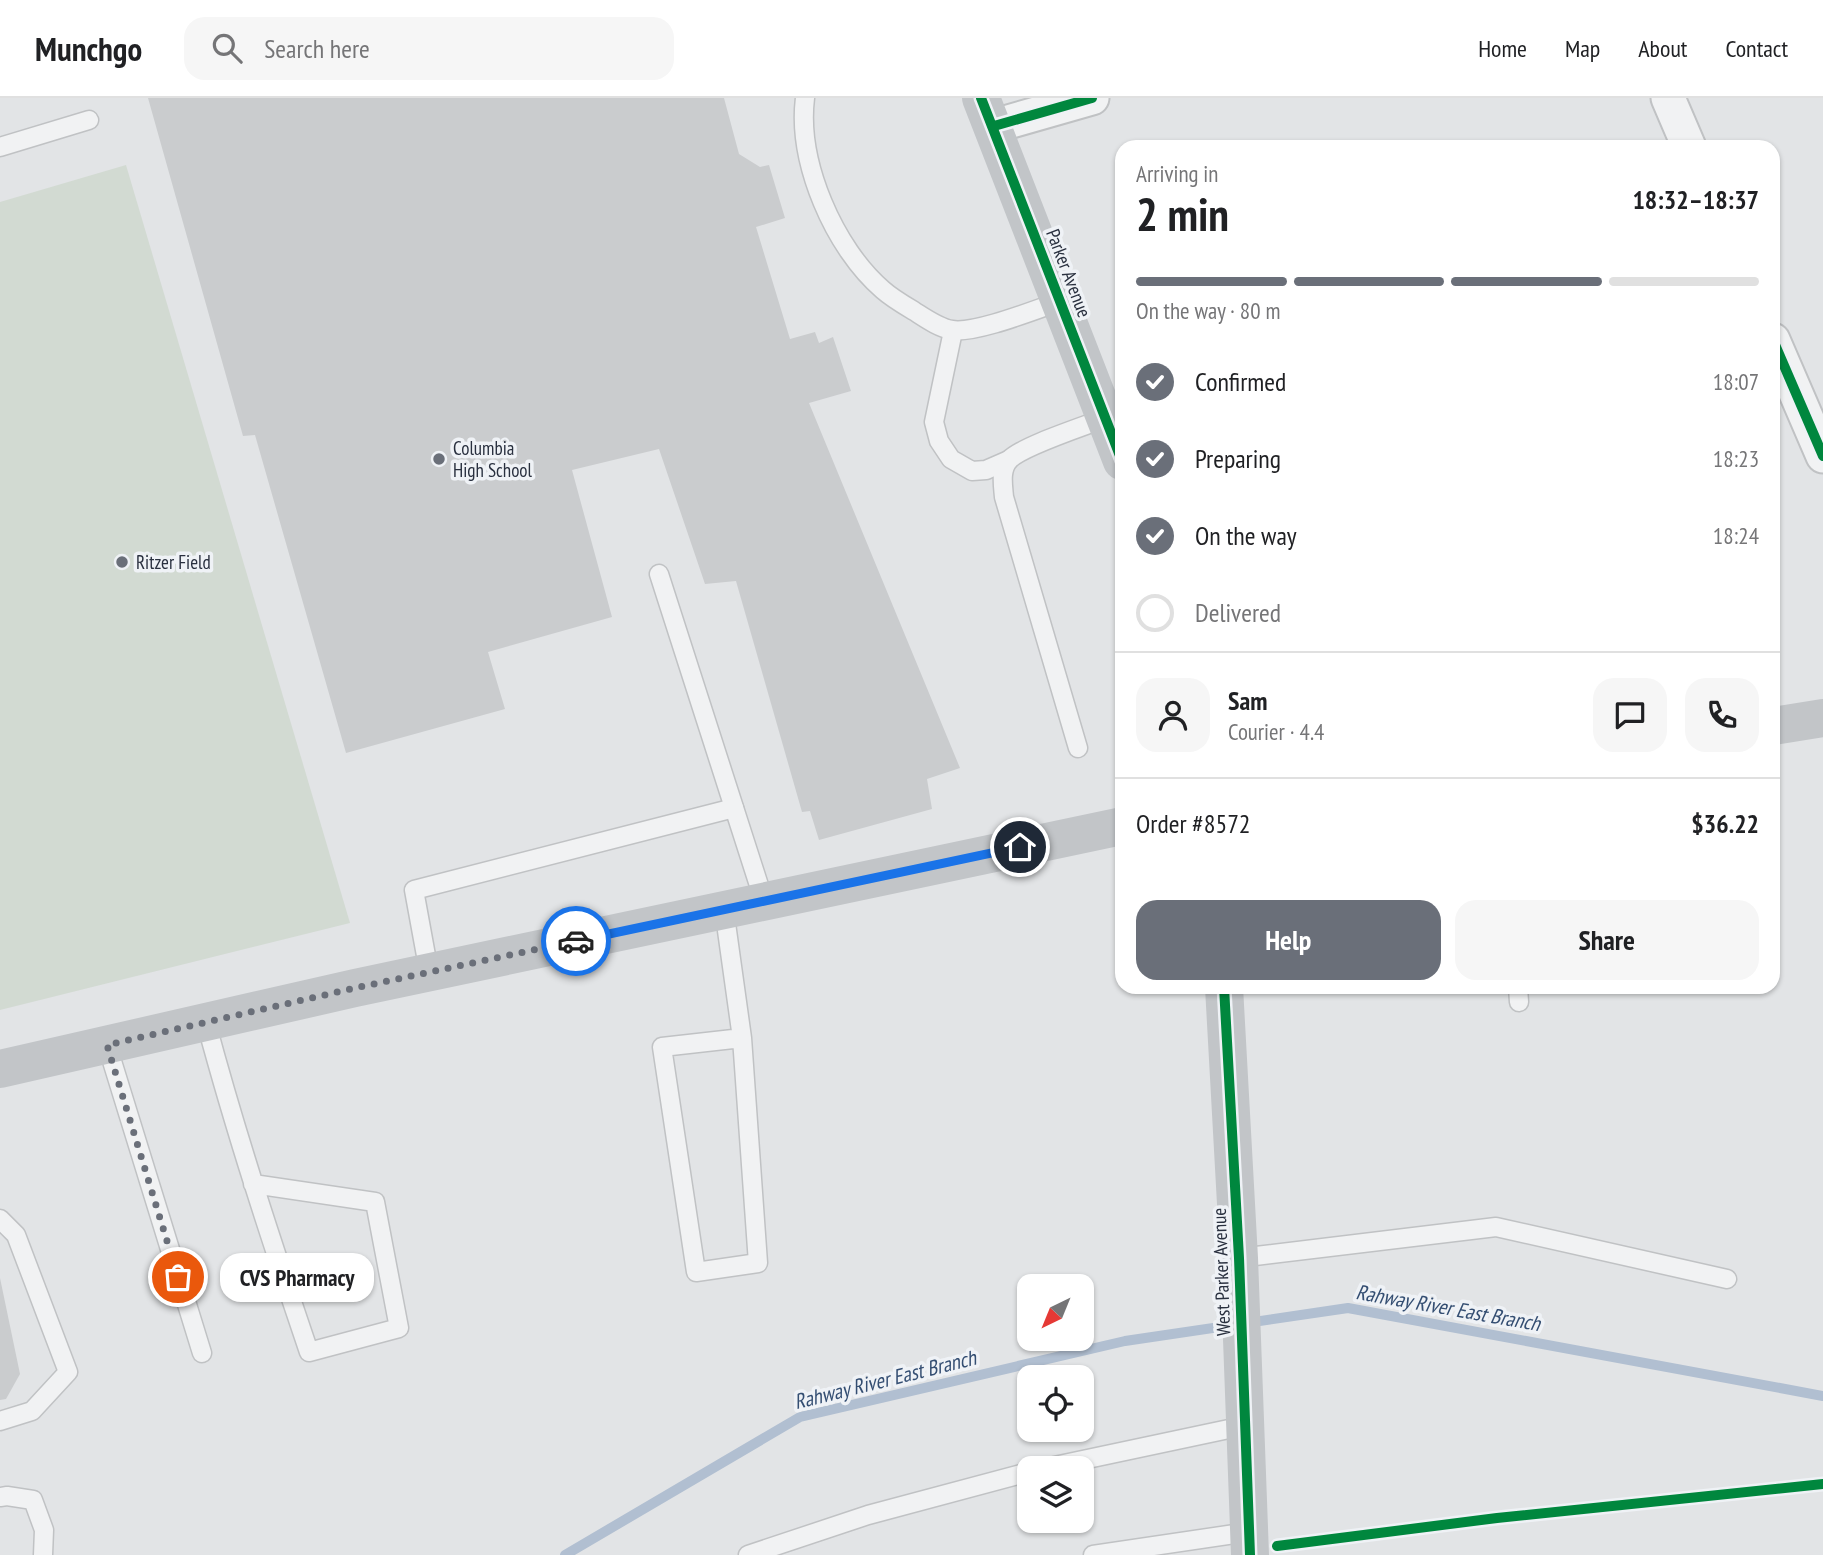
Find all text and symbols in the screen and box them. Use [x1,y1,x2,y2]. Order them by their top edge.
search box [184,17,674,80]
text: Munchgo [35,27,142,70]
icon: search [208,29,246,67]
text: Search here [264,32,370,65]
text: Home [1478,33,1527,64]
text: Map [1565,33,1600,64]
text: About [1638,33,1687,64]
text: Contact [1725,33,1788,64]
text: Arriving in [1136,159,1218,188]
text: 18:32–18:37 [1632,183,1759,216]
text: 2 min [1136,184,1229,244]
street label: Parker Avenue [1041,225,1097,321]
text: On the way · 80 m [1136,296,1280,325]
icon: check [1136,363,1174,401]
text: Confirmed [1195,365,1286,398]
text: 18:07 [1713,367,1759,396]
place label: Columbia High School [453,436,533,482]
icon: check [1136,440,1174,478]
text: Preparing [1195,442,1281,475]
text: 18:23 [1713,444,1759,473]
marker: Columbia High School [431,451,447,467]
icon: check [1136,517,1174,555]
text: On the way [1195,519,1297,552]
text: 18:24 [1713,521,1759,550]
place label: Ritzer Field [136,550,211,574]
marker: Ritzer Field [114,554,130,570]
text: Delivered [1195,596,1281,629]
button: person [1136,678,1210,752]
button: chat [1593,678,1667,752]
button: phone [1685,678,1759,752]
text: Sam [1228,684,1267,717]
text: Courier · 4.4 [1228,717,1324,746]
text: Order #8572 [1136,807,1251,840]
text: $36.22 [1691,807,1759,840]
pin [990,817,1050,877]
icon: home [1001,828,1039,866]
button: Help [1136,900,1441,980]
button: Share [1455,900,1759,980]
courier [541,906,611,976]
icon: car [557,922,595,960]
street label: West Parker Avenue [1207,1207,1235,1337]
pin [148,1247,208,1307]
callout: CVS Pharmacy [220,1252,374,1302]
icon: bag [159,1258,197,1296]
text: CVS Pharmacy [240,1263,354,1292]
north arrow [1017,1274,1094,1351]
map controls [1017,1274,1094,1533]
water label: Rahway River East Branch [1354,1278,1544,1337]
water label: Rahway River East Branch [791,1343,980,1415]
button: locate [1017,1365,1094,1442]
button: layers [1017,1456,1094,1533]

